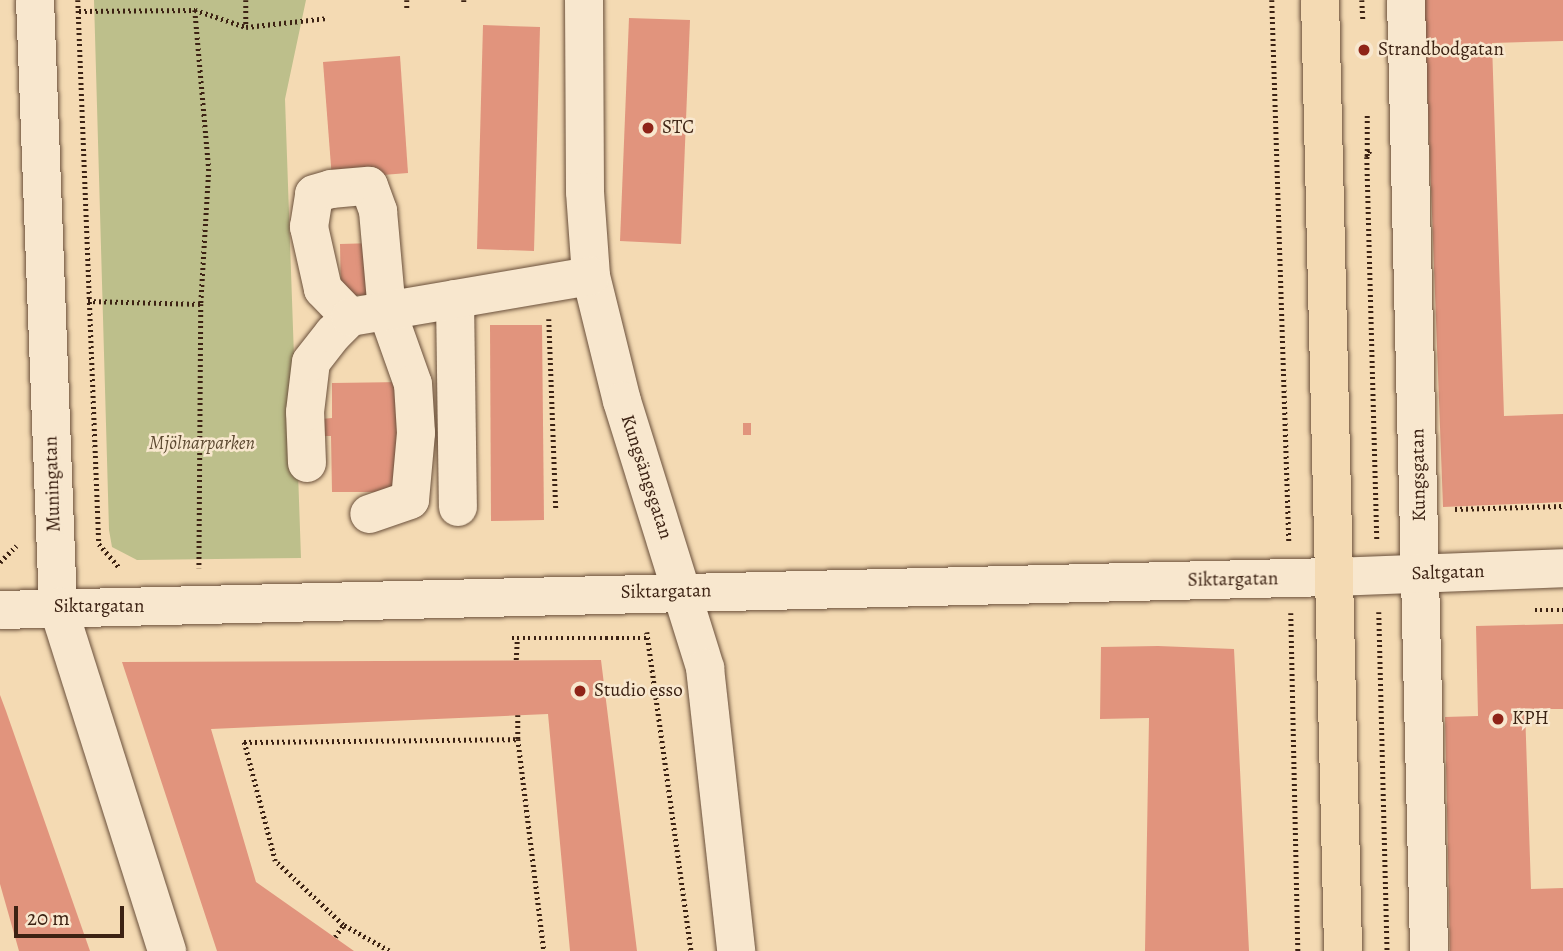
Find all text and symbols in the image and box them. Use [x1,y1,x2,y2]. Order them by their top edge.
place label: Strandbodgatan [1378,39,1504,61]
marker: Strandbodgatan [1356,42,1372,58]
place label: STC [662,117,694,139]
marker: STC [640,120,656,136]
street label: Kungsängsgatan [615,412,677,542]
street label: Kungsgatan [1407,428,1431,522]
park label: Mjölnarparken [149,433,255,455]
street label: Muningatan [40,436,66,532]
street label: Saltgatan [1411,560,1485,586]
street label: Siktargatan [1187,568,1279,592]
street label: Siktargatan [620,580,712,604]
street label: Siktargatan [54,596,144,618]
place label: Studio esso [594,680,683,702]
marker: Studio esso [572,683,588,699]
place label: KPH [1512,708,1549,730]
marker: KPH [1490,711,1506,727]
scale bar [18,892,128,936]
text: 20 m [27,904,70,932]

